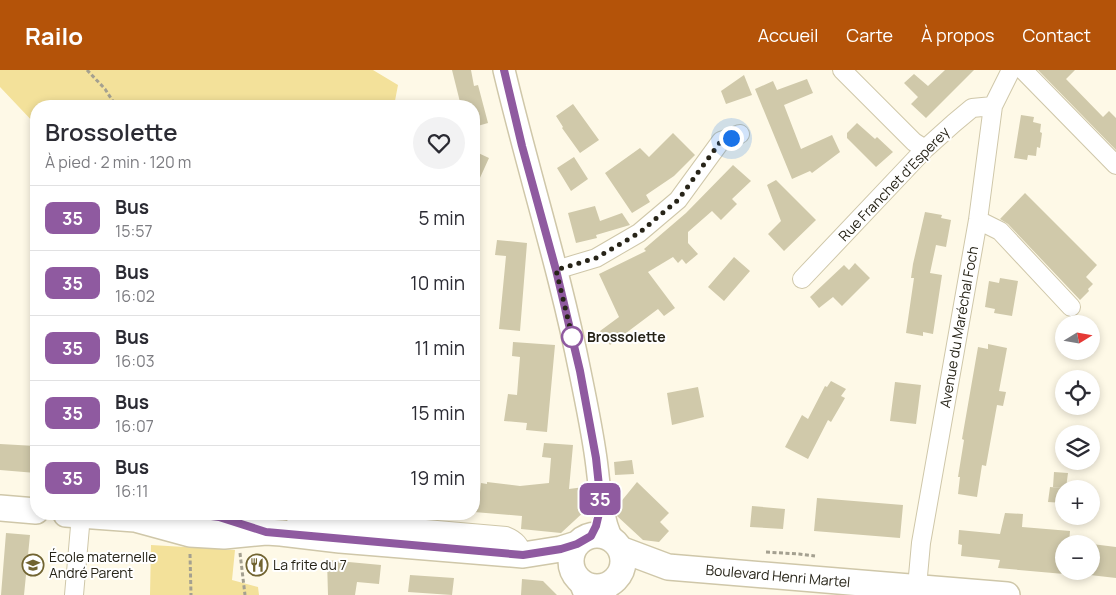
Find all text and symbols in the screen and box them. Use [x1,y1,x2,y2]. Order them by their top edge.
text: Railo [25,19,83,52]
text: Accueil [758,23,818,47]
text: Carte [846,23,893,47]
text: À propos [921,23,994,47]
text: Contact [1022,23,1091,47]
text: Brossolette [45,115,178,148]
button: heart [413,117,465,169]
street label: Rue Franchet d'Esperey [834,122,954,245]
your location [719,126,744,151]
text: À pied · 2 min · 120 m [45,151,191,173]
text: Bus [115,194,149,220]
text: 5 min [418,205,465,231]
text: 35 [62,206,83,230]
text: 15:57 [115,220,153,242]
street label: Avenue du Maréchal Foch [935,245,982,409]
text: Bus [115,259,149,285]
text: 10 min [410,270,465,296]
text: 35 [62,271,83,295]
text: 16:02 [115,285,155,307]
north arrow [1055,315,1100,360]
map controls [1055,315,1100,580]
text: Bus [115,324,149,350]
marker: Brossolette [561,326,583,348]
place label: Brossolette [587,327,666,346]
text: 11 min [415,335,465,361]
text: 35 [62,336,83,360]
text: 16:03 [115,350,155,372]
button: locate [1055,370,1100,415]
text: Bus [115,389,149,415]
text: 15 min [411,400,465,426]
text: 35 [62,401,83,425]
text: 16:07 [115,415,154,437]
button: layers [1055,425,1100,470]
text: Bus [115,454,149,480]
text: 19 min [410,465,465,491]
text: 35 [62,466,83,490]
text: 16:11 [115,480,148,502]
button: + [1055,480,1100,525]
line badge: 35 [578,483,622,515]
text: 35 [589,487,611,511]
button: − [1055,535,1100,580]
place label: École maternelle André Parent [49,547,156,582]
school or university icon: École maternelle André Parent [21,553,45,577]
restaurant icon: La frite du 7 [245,553,269,577]
place label: La frite du 7 [273,555,347,574]
street label: Boulevard Henri Martel [705,560,851,591]

